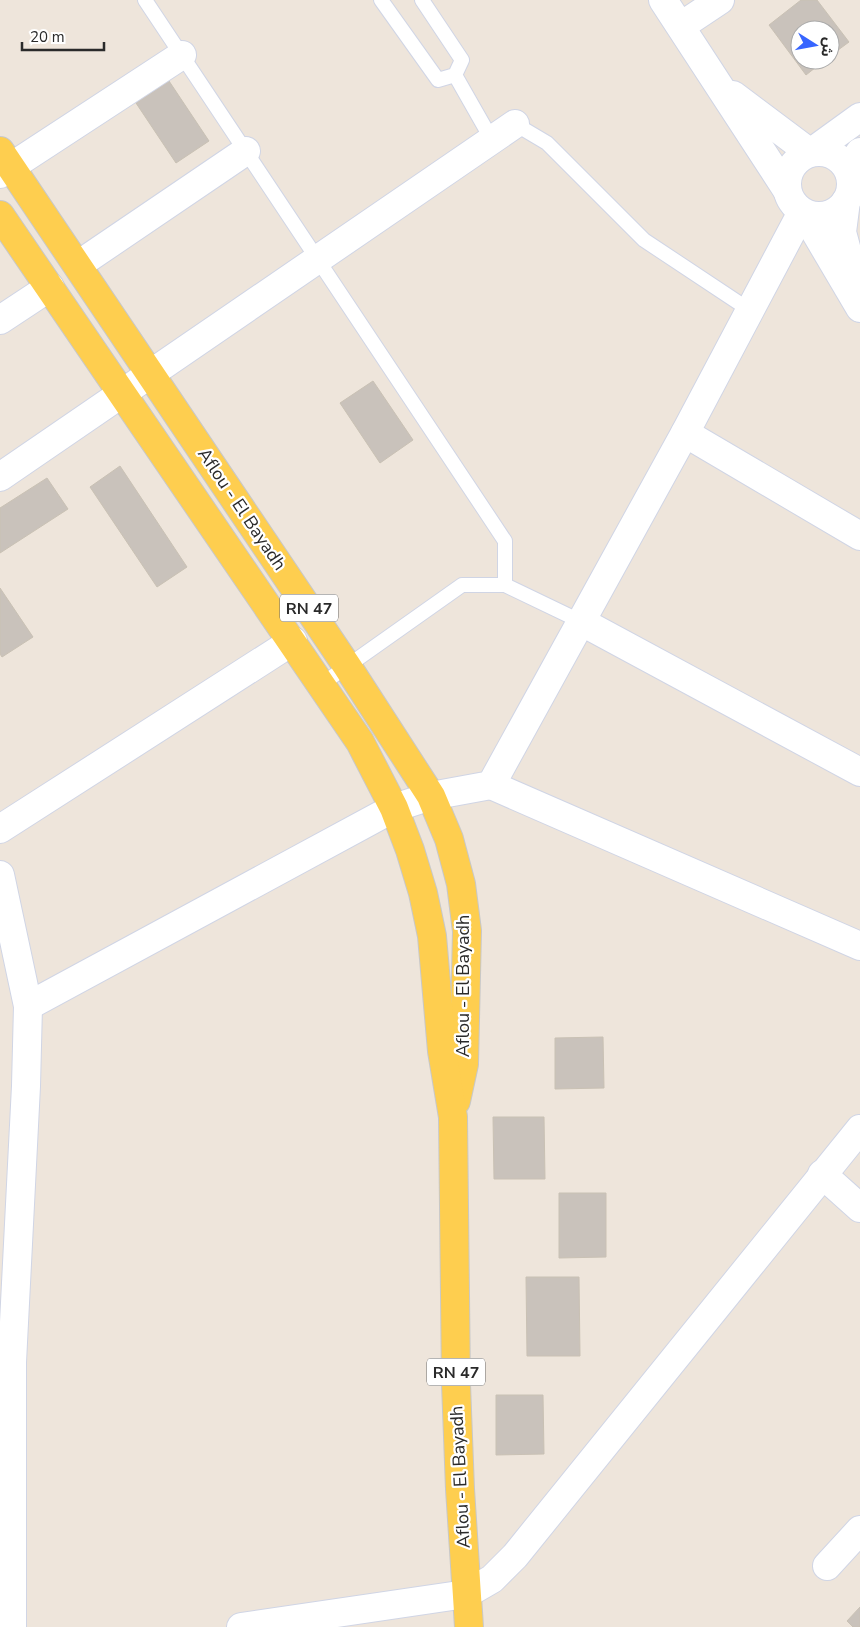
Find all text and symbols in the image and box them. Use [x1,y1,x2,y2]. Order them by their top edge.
scale bar [22,20,105,52]
north arrow [790,20,840,70]
text: 20 m [30,27,65,47]
text: ش [816,36,838,59]
street label: Aflou - El Bayadh [192,443,292,575]
road number: RN 47 [280,594,338,622]
street label: Aflou - El Bayadh [451,915,475,1057]
road number: RN 47 [427,1358,485,1385]
street label: Aflou - El Bayadh [444,1405,476,1549]

